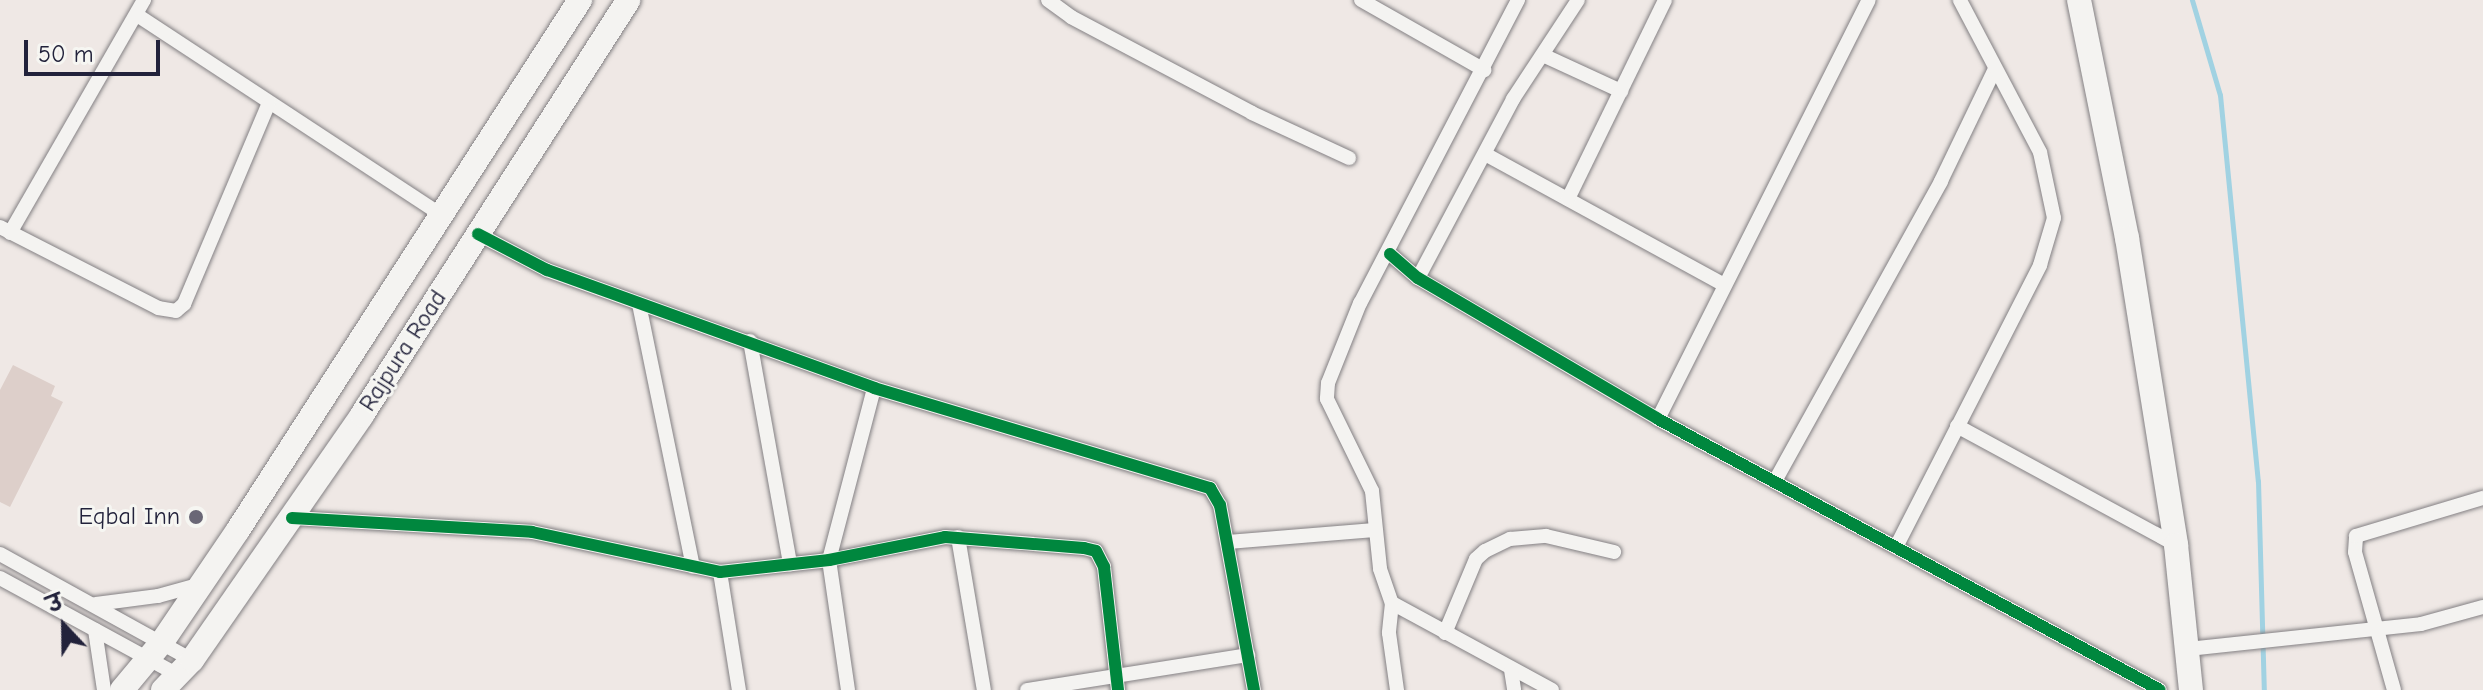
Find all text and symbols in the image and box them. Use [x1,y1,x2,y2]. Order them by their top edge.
scale bar [28,24,164,74]
text: 50 m [38,40,94,68]
street label: Rajpura Road [353,285,453,417]
place label: Eqbal Inn [79,503,180,531]
marker: Eqbal Inn [187,508,205,526]
north arrow [24,586,104,666]
text: उ [43,589,67,619]

